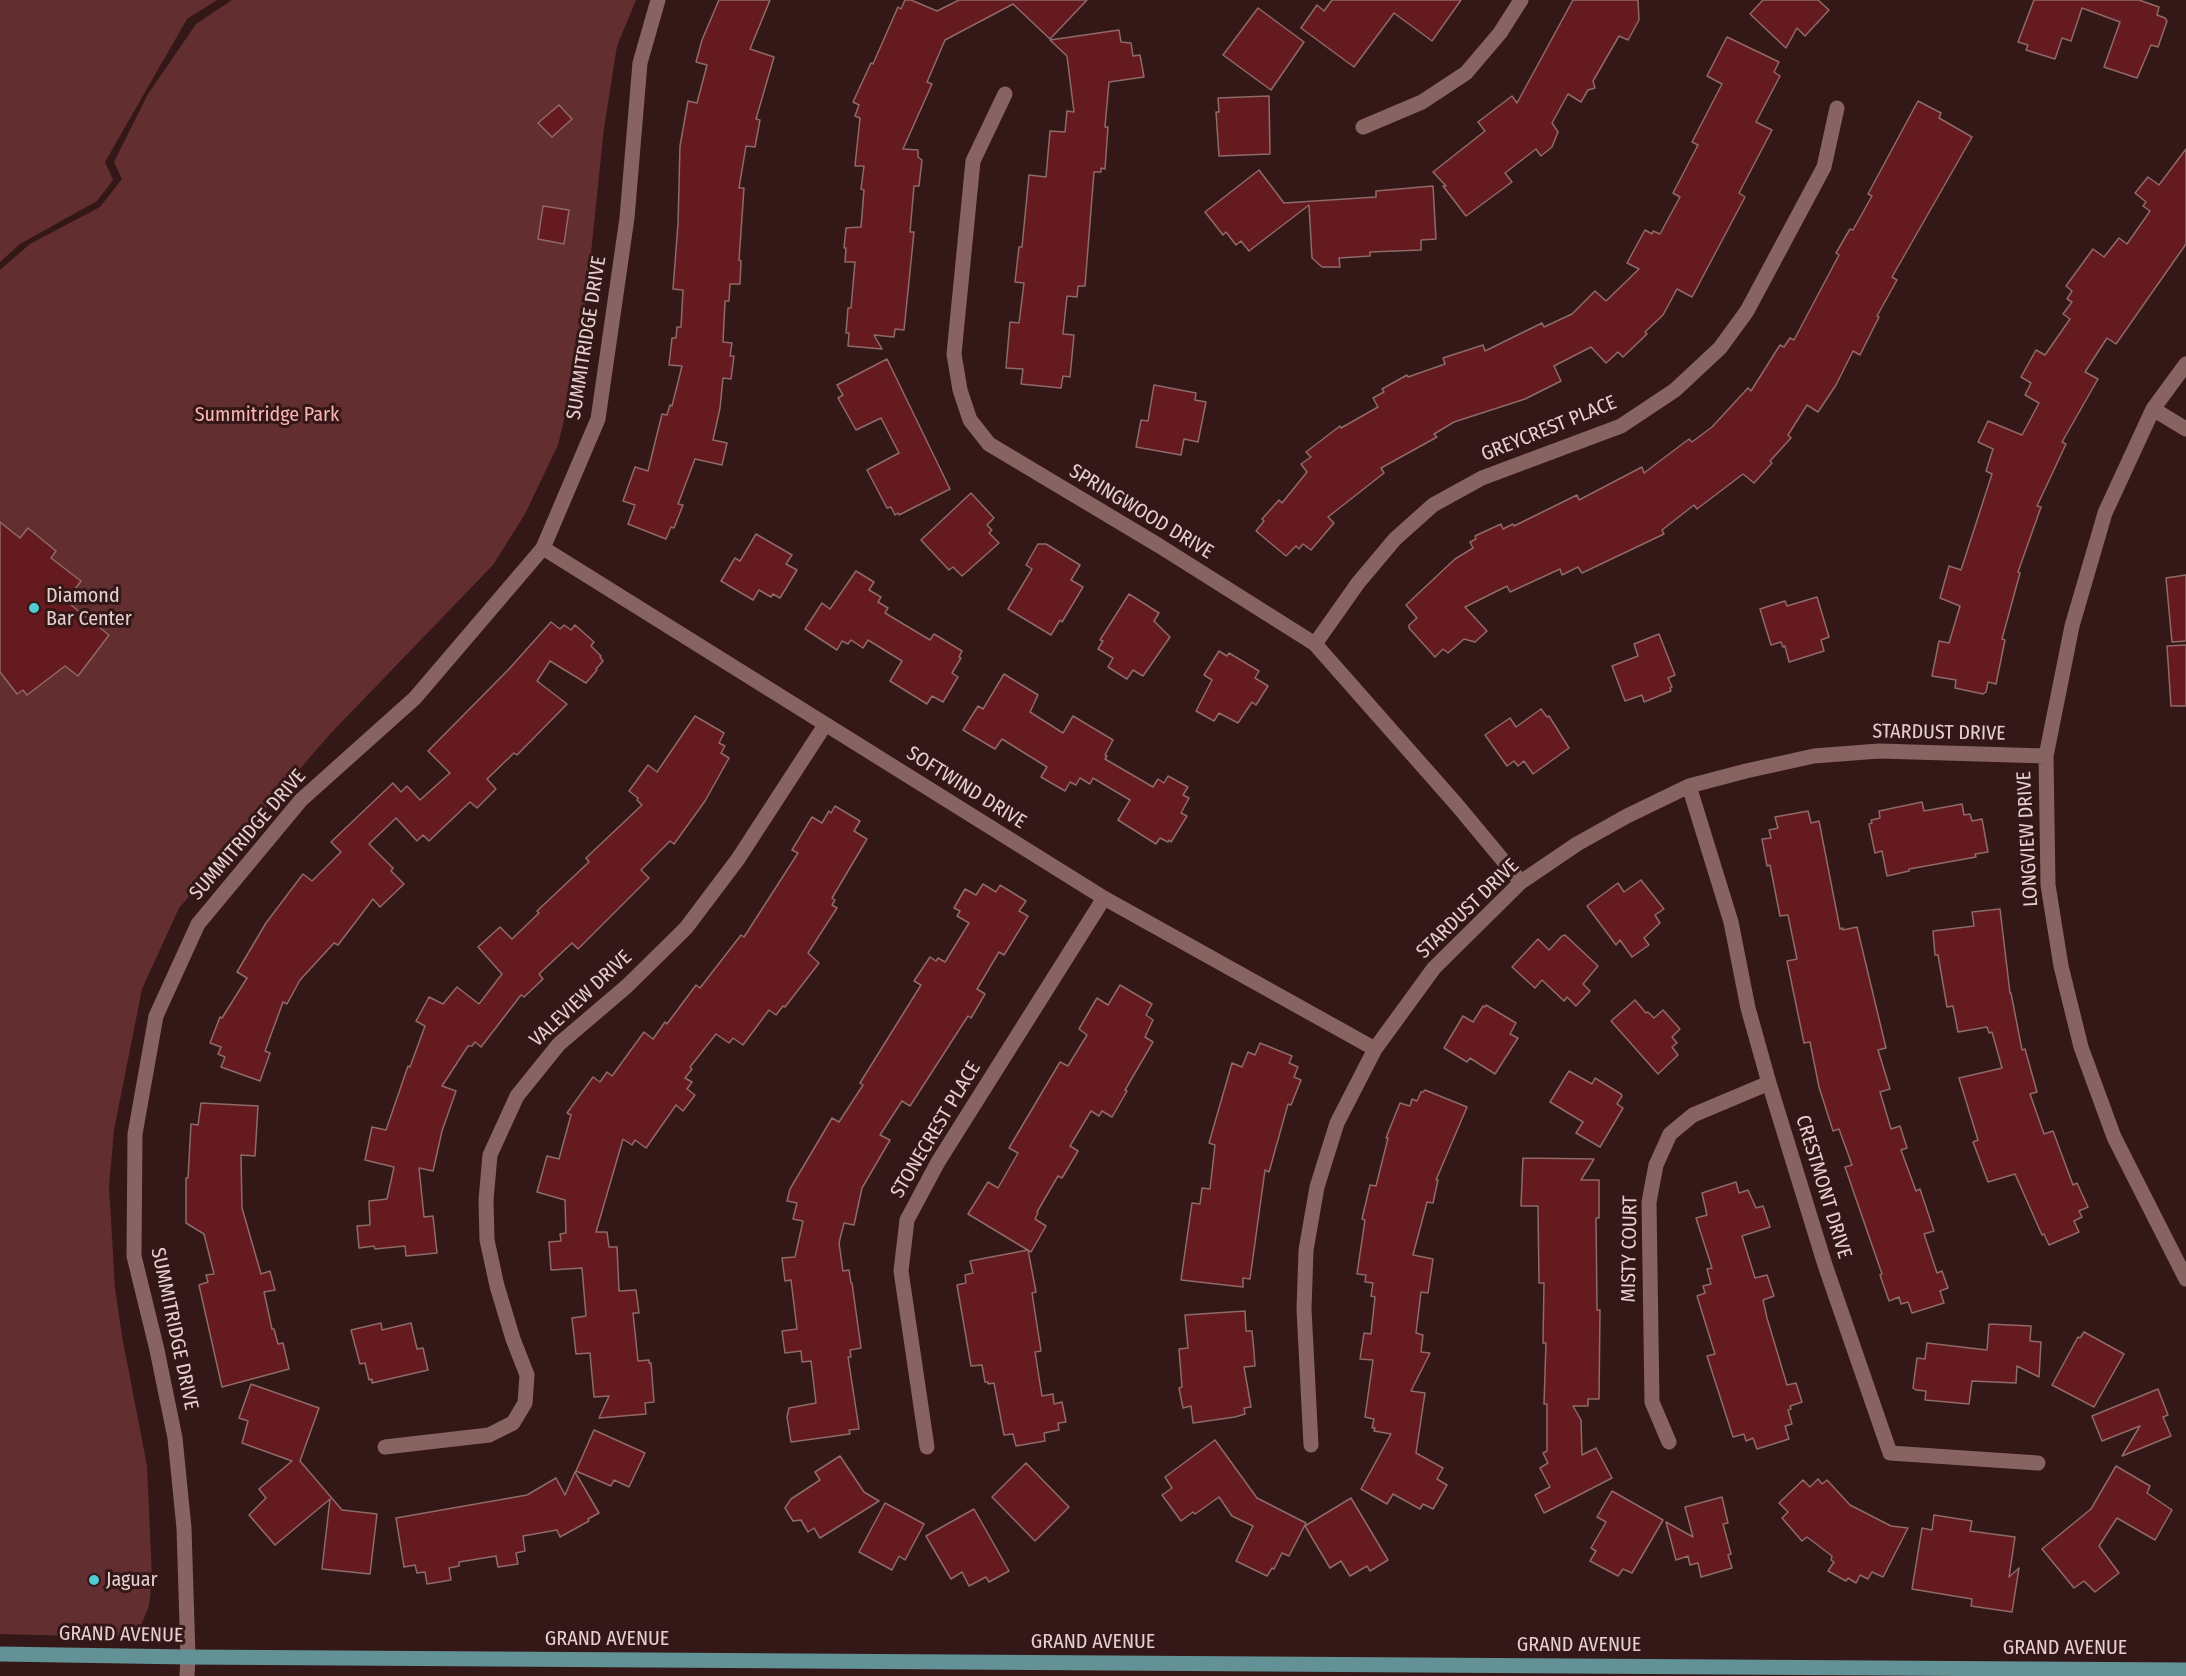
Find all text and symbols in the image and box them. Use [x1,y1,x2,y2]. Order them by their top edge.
street label: SUMMITRIDGE DRIVE [562,255,612,421]
street label: GREYCREST PLACE [1478,391,1620,467]
park label: Summitridge Park [195,403,339,427]
street label: SPRINGWOOD DRIVE [1065,460,1217,564]
place label: Diamond Bar Center [46,584,132,631]
marker: Diamond Bar Center [27,601,41,615]
street label: STARDUST DRIVE [1872,720,2006,746]
street label: SOFTWIND DRIVE [902,742,1030,834]
street label: SUMMITRIDGE DRIVE [185,765,311,905]
street label: LONGVIEW DRIVE [2012,771,2044,907]
street label: STARDUST DRIVE [1412,854,1524,964]
street label: VALEVIEW DRIVE [525,946,637,1052]
street label: STONECREST PLACE [886,1058,986,1202]
street label: CRESTMONT DRIVE [1790,1112,1856,1262]
street label: MISTY COURT [1617,1195,1643,1303]
street label: SUMMITRIDGE DRIVE [145,1246,203,1412]
place label: Jaguar [106,1568,157,1592]
marker: Jaguar [87,1573,101,1587]
street label: GRAND AVENUE [59,1622,183,1648]
street label: GRAND AVENUE [545,1627,669,1651]
street label: GRAND AVENUE [1031,1630,1155,1654]
street label: GRAND AVENUE [1517,1633,1641,1657]
street label: GRAND AVENUE [2003,1636,2127,1660]

